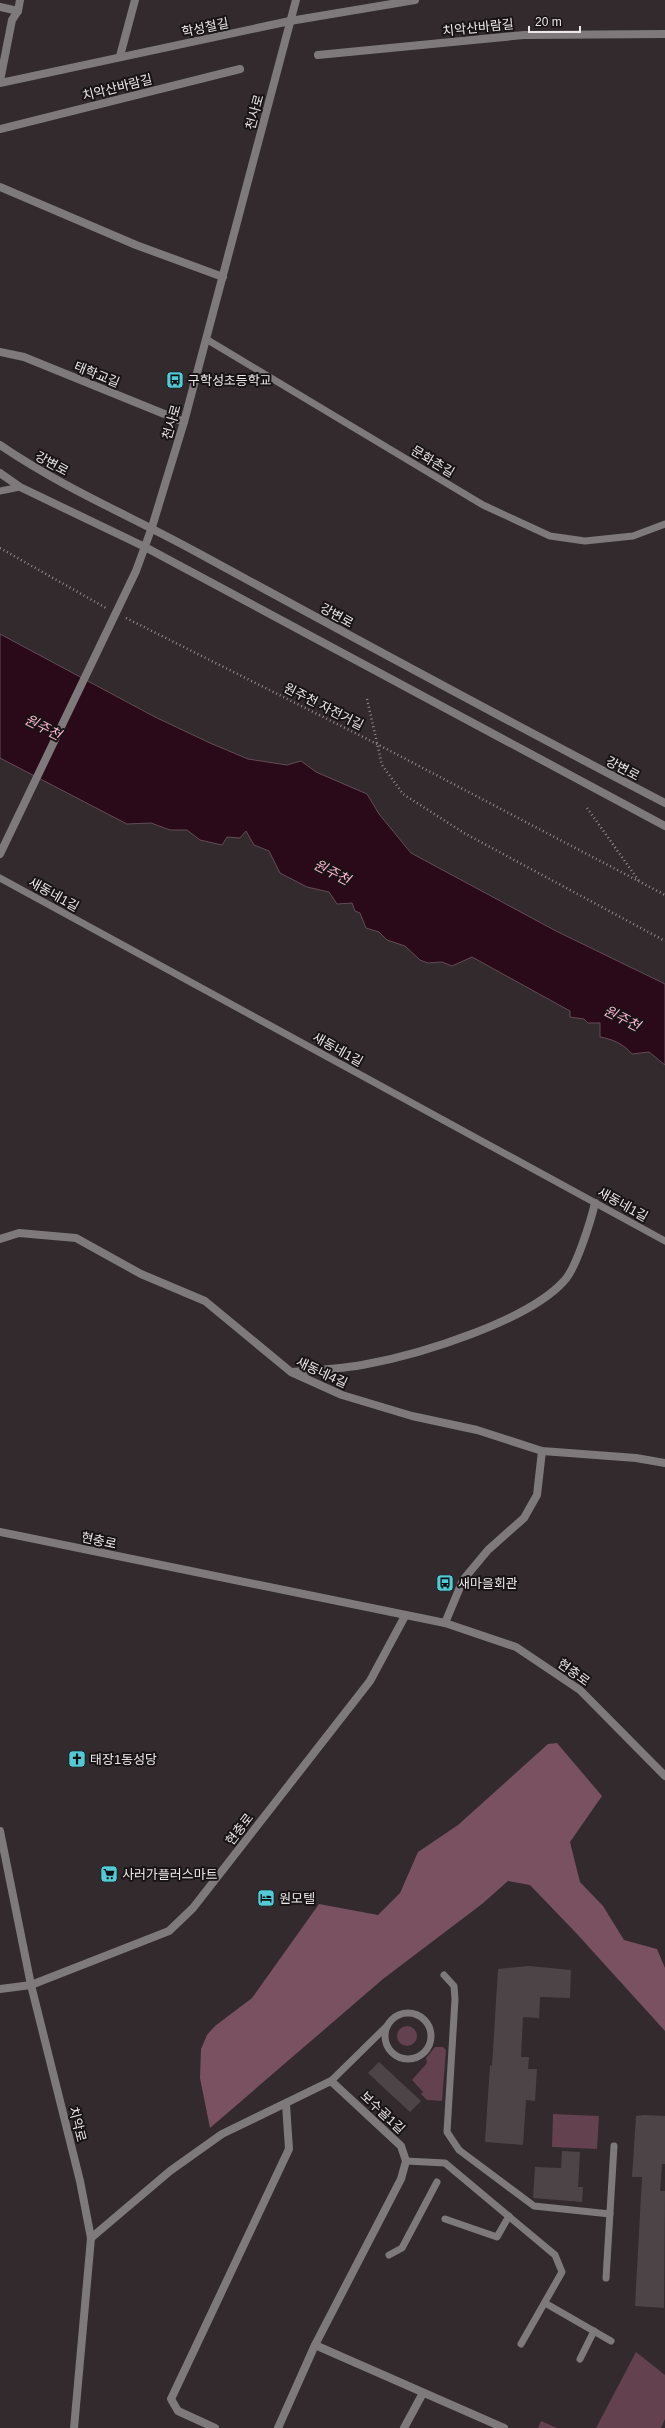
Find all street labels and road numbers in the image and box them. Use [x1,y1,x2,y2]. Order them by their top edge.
street label: 학성철길 [180,15,230,40]
street label: 치악산바람길 [442,16,515,39]
street label: 치악산바람길 [80,72,154,103]
street label: 천사로 [243,93,266,131]
street label: 태학교길 [72,359,122,390]
street label: 천사로 [159,403,184,441]
street label: 문화촌길 [408,443,457,480]
street label: 강변로 [32,448,71,479]
street label: 강변로 [317,600,356,631]
street label: 원주천 자전거길 [281,680,366,733]
street label: 강변로 [603,753,642,784]
street label: 새동네1길 [26,875,81,914]
street label: 새동네1길 [310,1030,365,1069]
street label: 새동네1길 [595,1185,650,1224]
street label: 새동네4길 [294,1354,350,1391]
street label: 현충로 [80,1529,118,1552]
street label: 현충로 [555,1656,593,1689]
street label: 현충로 [222,1811,256,1848]
street label: 보수골1길 [357,2088,408,2137]
street label: 치악로 [66,2105,89,2143]

